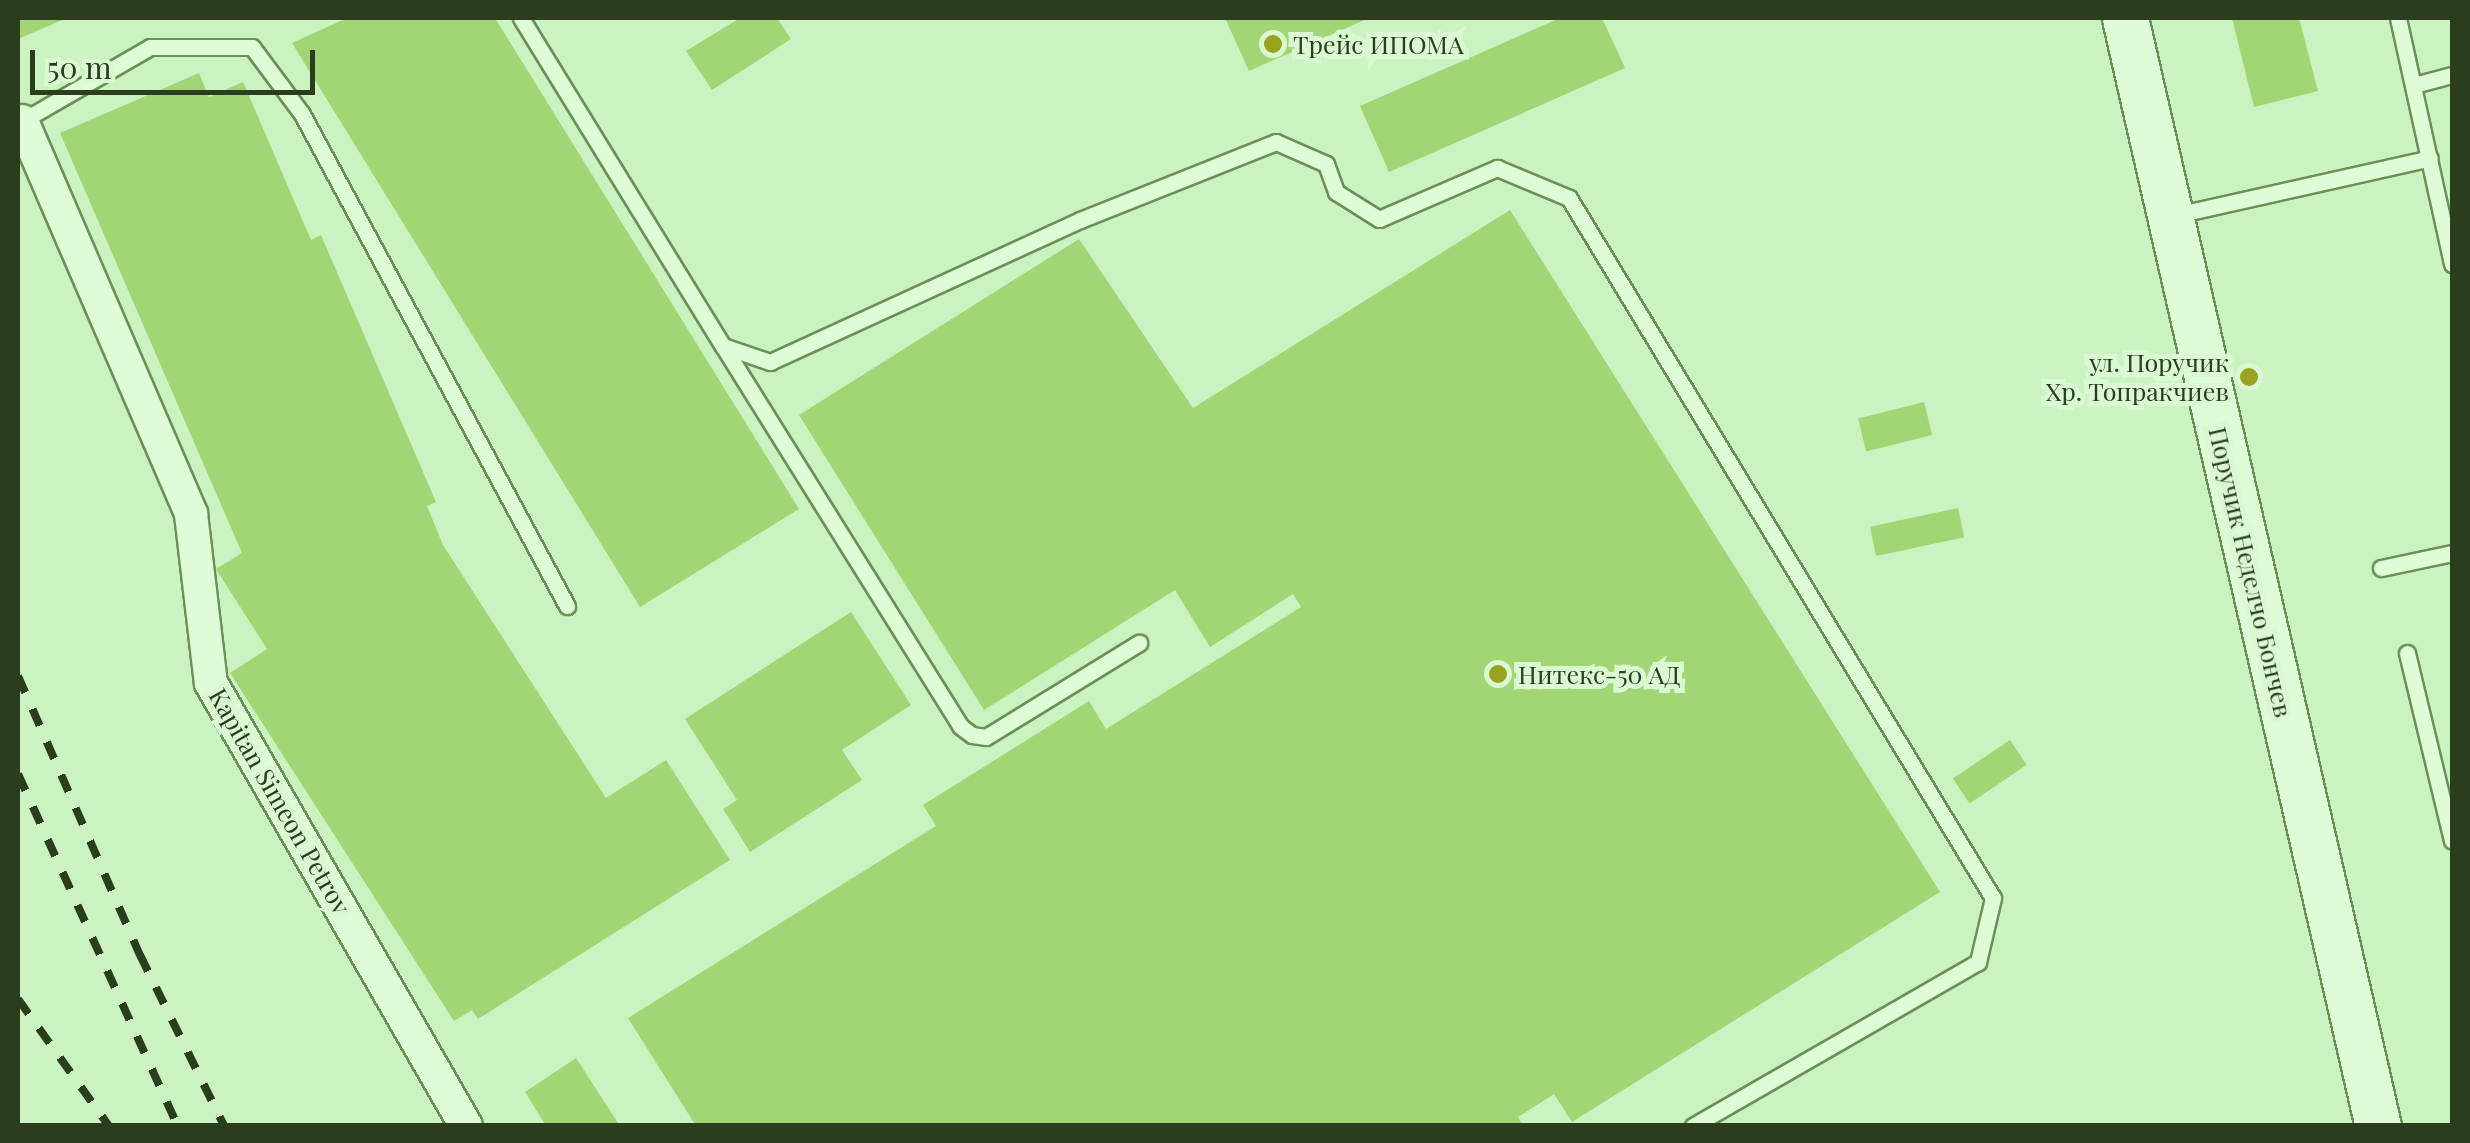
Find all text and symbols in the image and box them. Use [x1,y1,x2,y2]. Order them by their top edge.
place label: Трейс ИПОМА [1293,29,1464,59]
scale bar [35,30,320,92]
marker: Трейс ИПОМА [1262,33,1284,55]
text: 50 m [47,47,112,87]
place label: ул. Поручик Хр. Топракчиев [2045,348,2229,407]
marker: ул. Поручик Хр. Топракчиев [2238,366,2260,388]
street label: Поручик Неделчо Бончев [2203,424,2299,720]
place label: Нитекс-50 АД [1518,659,1680,689]
marker: Нитекс-50 АД [1487,663,1509,685]
street label: Kapitan Simeon Petrov [203,683,357,919]

